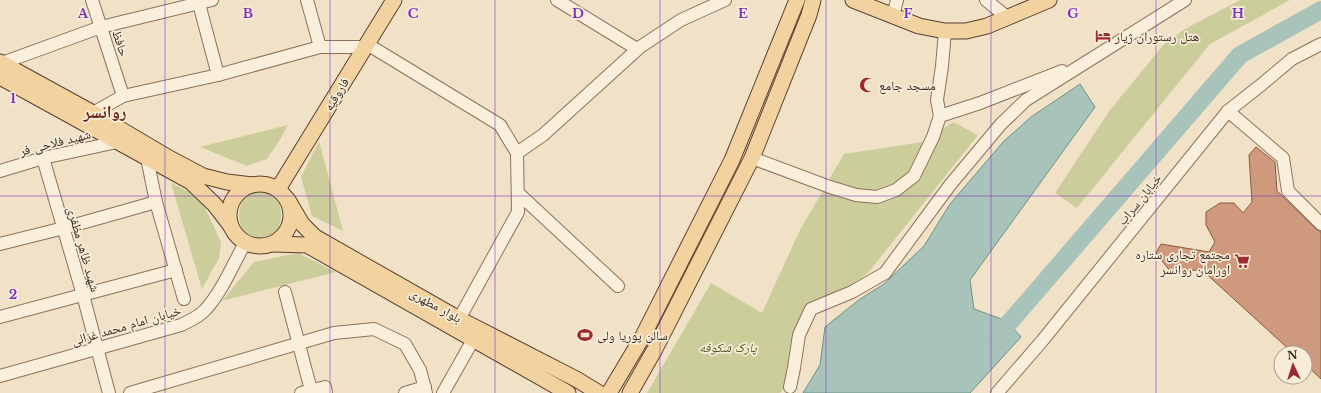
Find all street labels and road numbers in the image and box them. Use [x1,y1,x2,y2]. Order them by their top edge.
street label: حافظ [108,28,133,59]
street label: فاروقیه [320,75,353,114]
street label: شهید فلاحی فر [17,125,93,160]
street label: خیابان سراب [1113,170,1165,229]
street label: شهید ظاهر مظفری [63,205,104,294]
street label: بلوار مطهری [407,284,465,327]
street label: خیابان امام محمد غزالی [69,302,183,349]

